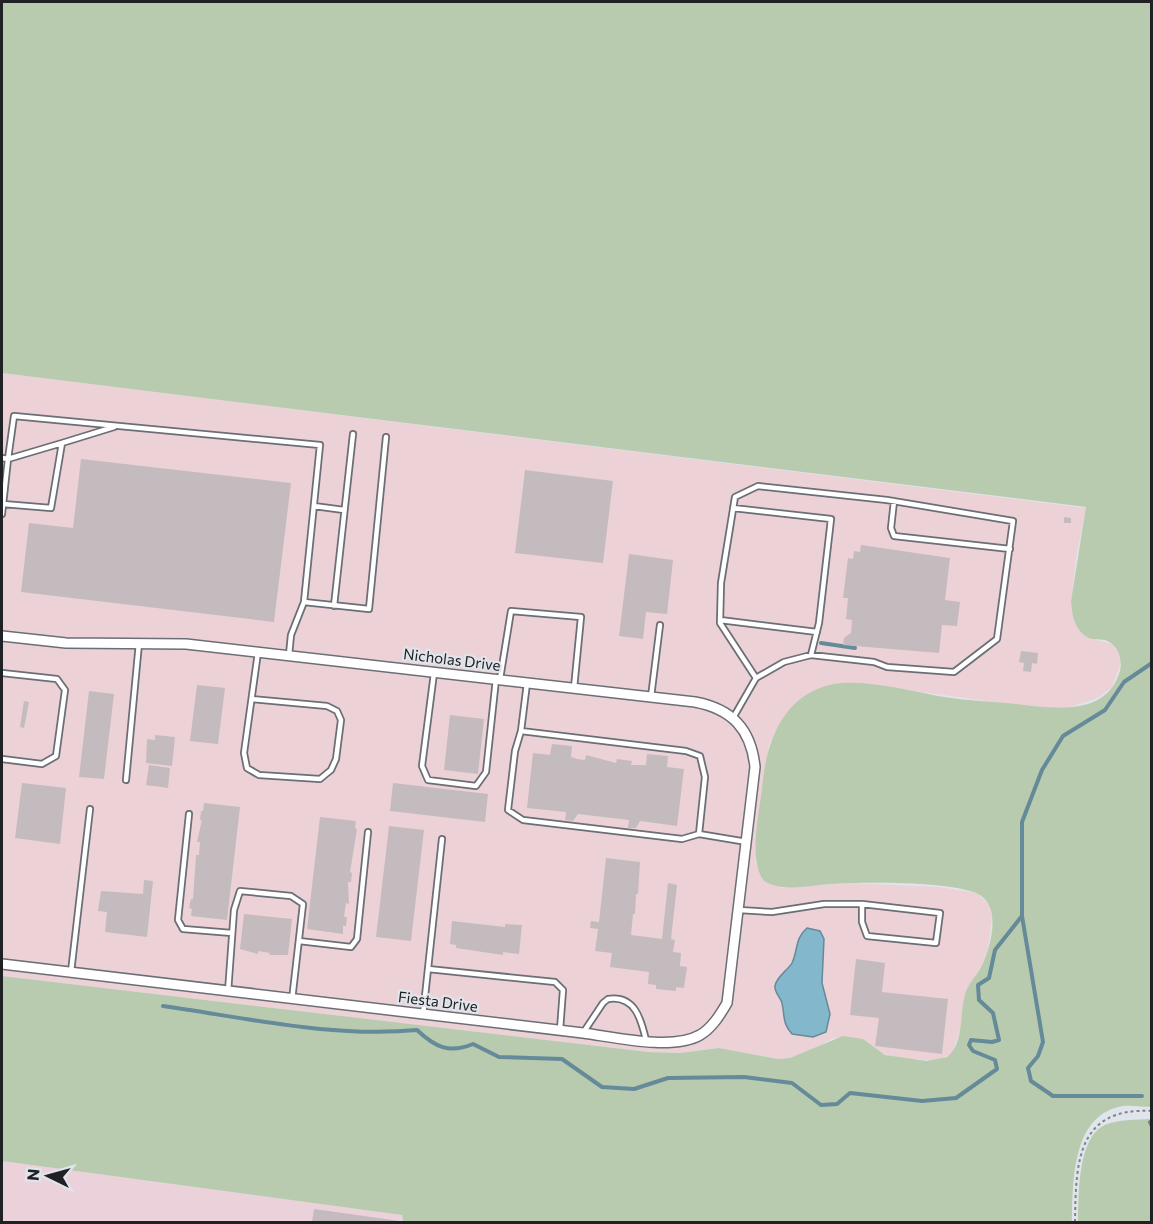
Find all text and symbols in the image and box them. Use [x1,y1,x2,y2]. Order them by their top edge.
street label: Nicholas Drive [402,644,502,674]
street label: Fiesta Drive [397,987,479,1015]
north arrow [18,1146,78,1206]
text: N [23,1168,43,1181]

